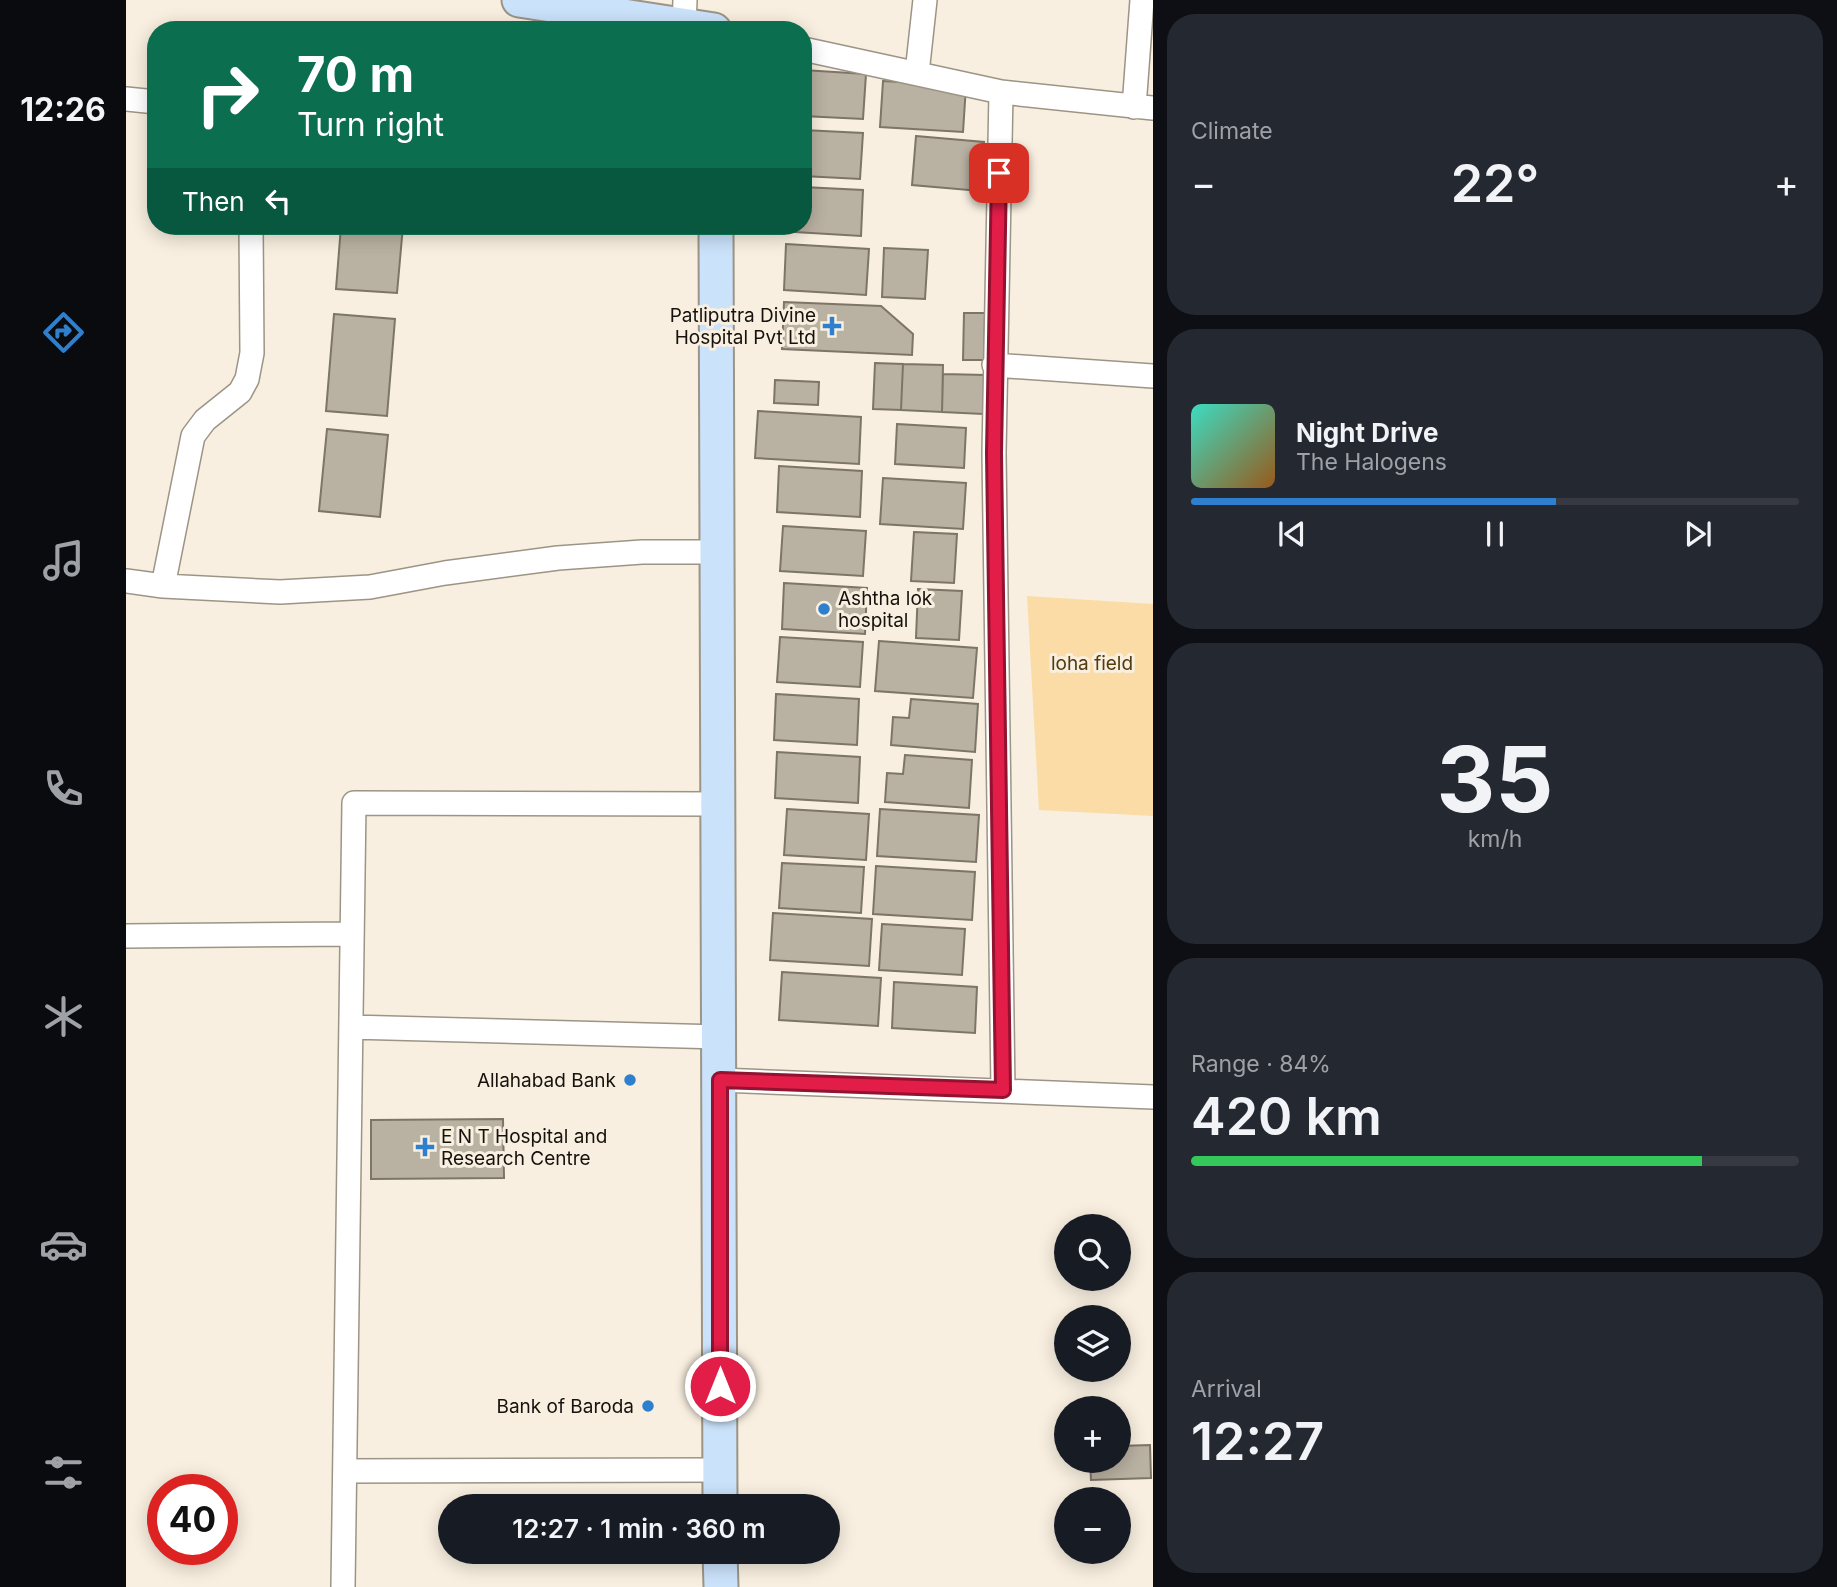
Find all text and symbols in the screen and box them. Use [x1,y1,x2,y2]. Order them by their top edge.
text: 70 m [297,45,414,104]
icon: right [182,49,273,140]
text: 12:26 [20,90,106,129]
text: Turn right [297,105,444,144]
text: Climate [1191,117,1273,145]
pin [969,143,1029,203]
text: 22° [1451,152,1539,215]
icon: arrive [980,154,1018,192]
text: − [1191,160,1216,206]
text: + [1774,160,1799,206]
icon: left [259,182,297,220]
text: Then [182,186,245,217]
place label: Patliputra Divine Hospital Pvt Ltd [670,304,816,349]
icon: directions [39,308,88,357]
marker: Patliputra Divine Hospital Pvt Ltd [822,316,842,336]
text: Night Drive [1296,417,1438,448]
text: The Halogens [1296,448,1447,476]
icon: previous [1273,515,1311,553]
icon: pause [1476,515,1514,553]
icon: next [1679,515,1717,553]
icon: music [39,536,88,585]
place label: Ashtha lok hospital [838,587,933,632]
marker: Ashtha lok hospital [816,601,832,617]
park label: loha field [1051,652,1133,675]
text: 35 [1437,724,1553,834]
icon: phone [39,764,88,813]
text: km/h [1468,825,1522,853]
icon: climate [39,992,88,1041]
text: Range · 84% [1191,1050,1331,1078]
place label: Allahabad Bank [477,1069,617,1092]
marker: Allahabad Bank [622,1072,638,1088]
text: 420 km [1191,1085,1382,1148]
place label: E N T Hospital and Research Centre [441,1125,607,1170]
marker: E N T Hospital and Research Centre [415,1137,435,1157]
map controls [1054,1214,1131,1564]
button: search [1054,1214,1131,1291]
icon: car [39,1220,88,1269]
button: layers [1054,1305,1131,1382]
position arrow [683,1349,757,1423]
text: Arrival [1191,1375,1262,1403]
place label: Bank of Baroda [497,1395,634,1418]
button: + [1054,1396,1131,1473]
marker: Bank of Baroda [640,1398,656,1414]
text: 12:27 [1191,1410,1324,1473]
icon: filters [39,1448,88,1497]
speed limit sign: 40 [147,1474,238,1565]
button: − [1054,1487,1131,1564]
text: 12:27 · 1 min · 360 m [512,1513,766,1544]

